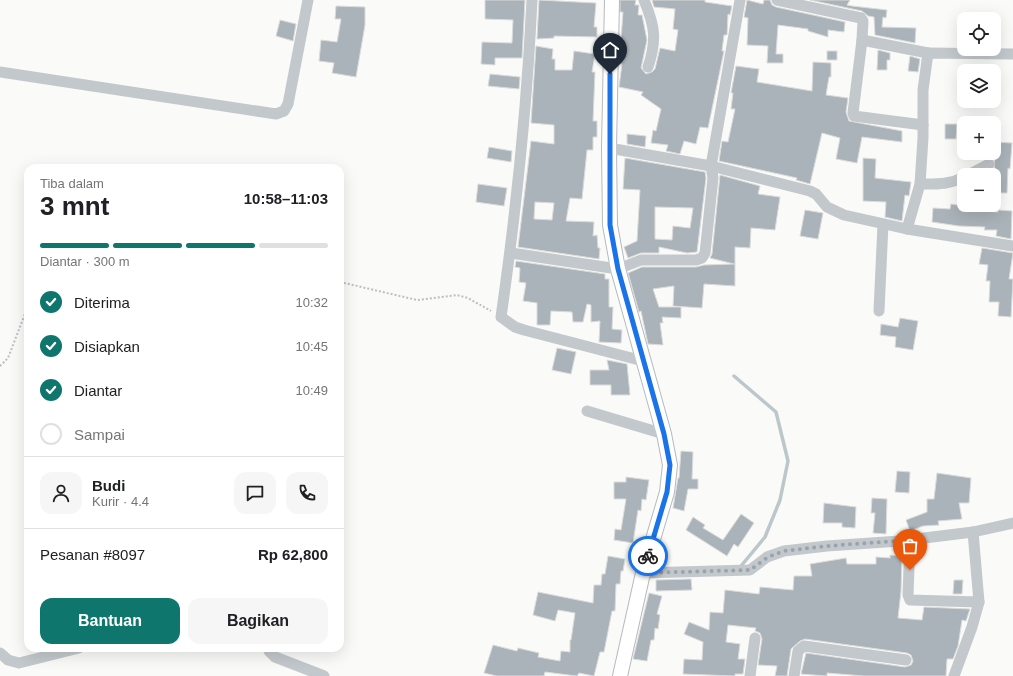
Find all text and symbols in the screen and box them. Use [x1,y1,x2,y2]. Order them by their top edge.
map controls [957,12,1001,212]
button: locate [957,12,1001,56]
pin [593,33,627,74]
icon: home [599,39,621,61]
button: layers [957,64,1001,108]
button: + [957,116,1001,160]
button: − [957,168,1001,212]
text: Tiba dalam [40,176,104,191]
text: 10:58–11:03 [244,190,328,207]
text: 3 mnt [40,191,109,221]
text: Diantar · 300 m [40,254,130,269]
icon: check [40,291,62,313]
text: Diterima [74,294,130,311]
text: 10:32 [295,295,328,310]
icon: check [40,335,62,357]
text: Disiapkan [74,338,140,355]
text: 10:45 [295,339,328,354]
icon: check [40,379,62,401]
text: Diantar [74,382,122,399]
text: 10:49 [295,383,328,398]
text: Sampai [74,426,125,443]
button: person [40,472,82,514]
button: chat [234,472,276,514]
button: phone [286,472,328,514]
text: Budi [92,477,125,494]
text: Kurir · 4.4 [92,494,149,509]
pin [893,529,927,570]
icon: bag [899,535,921,557]
courier [628,536,668,576]
icon: bike [637,545,659,567]
text: Pesanan #8097 [40,546,145,563]
text: Rp 62,800 [258,546,328,563]
button: Bantuan [40,598,180,644]
button: Bagikan [188,598,328,644]

